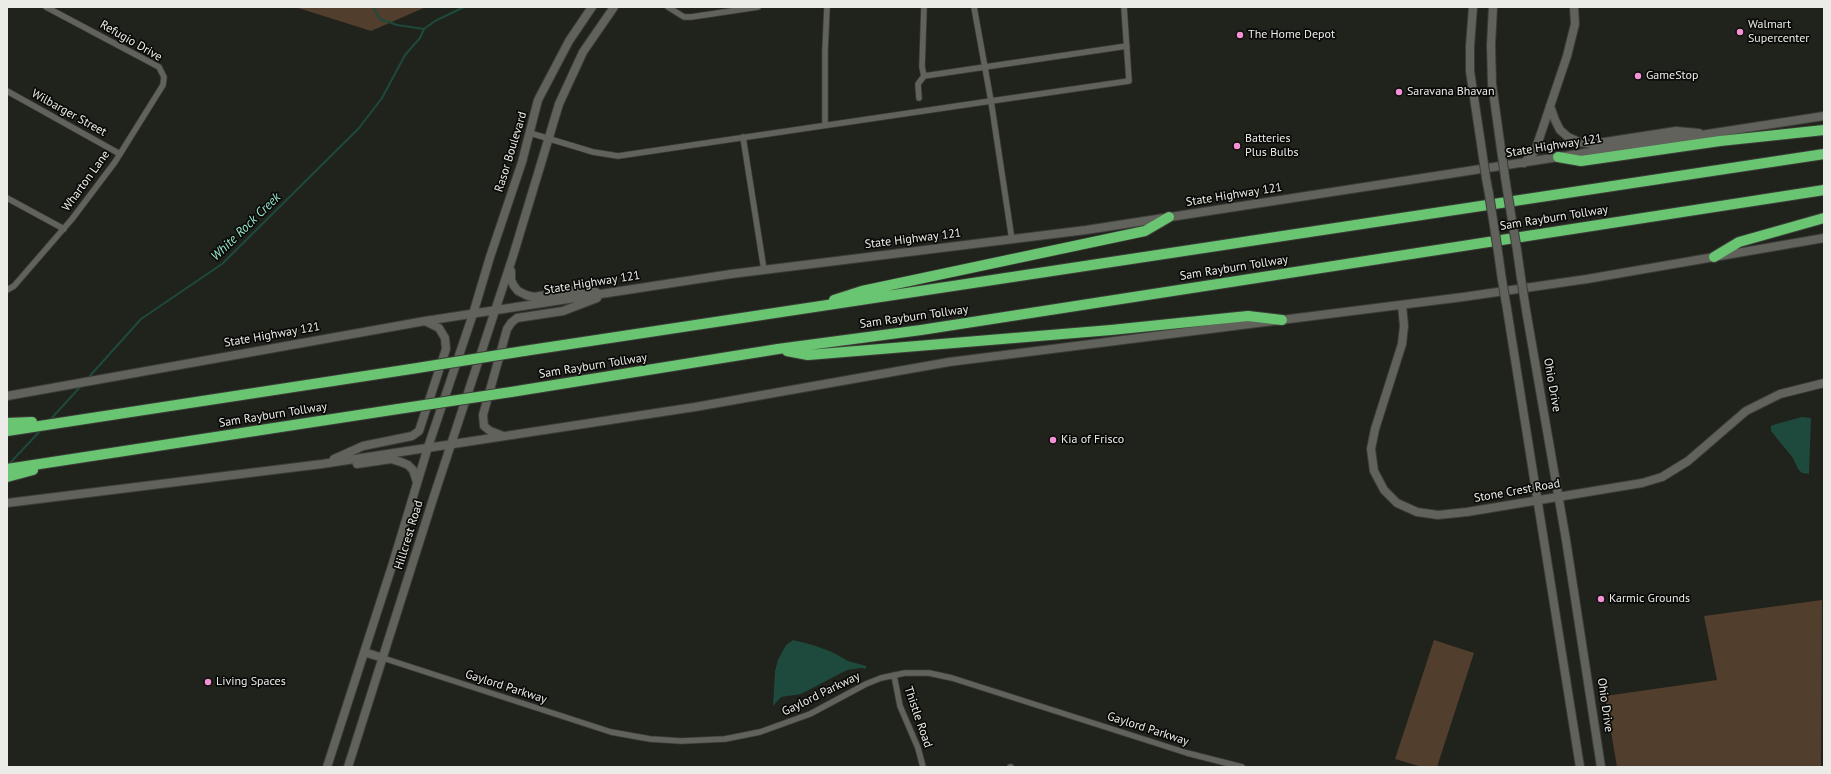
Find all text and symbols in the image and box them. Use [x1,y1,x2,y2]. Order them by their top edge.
street label: Refugio Drive [97,17,165,65]
place label: Walmart Supercenter [1748,18,1809,46]
marker: Walmart Supercenter [1735,27,1745,37]
place label: The Home Depot [1248,28,1335,42]
marker: The Home Depot [1235,30,1245,40]
place label: GameStop [1646,69,1698,83]
marker: GameStop [1633,71,1643,81]
place label: Saravana Bhavan [1407,85,1495,99]
street label: Wilbarger Street [29,86,109,140]
marker: Saravana Bhavan [1394,87,1404,97]
street label: Rasor Boulevard [492,110,530,194]
street label: State Highway 121 [1505,131,1603,161]
place label: Batteries Plus Bulbs [1245,132,1298,160]
marker: Batteries Plus Bulbs [1232,141,1242,151]
street label: Wharton Lane [59,148,113,214]
street label: State Highway 121 [1185,180,1283,210]
water label: White Rock Creek [208,190,284,264]
street label: Sam Rayburn Tollway [1499,202,1609,234]
street label: State Highway 121 [864,226,962,252]
street label: Sam Rayburn Tollway [1179,252,1289,284]
street label: State Highway 121 [543,268,641,298]
street label: Sam Rayburn Tollway [859,302,969,332]
street label: State Highway 121 [223,319,321,351]
street label: Sam Rayburn Tollway [538,350,648,382]
street label: Ohio Drive [1540,357,1564,413]
street label: Sam Rayburn Tollway [218,399,328,431]
place label: Kia of Frisco [1061,433,1124,447]
marker: Kia of Frisco [1048,435,1058,445]
street label: Stone Crest Road [1473,476,1561,506]
street label: Hillcrest Road [392,499,426,571]
place label: Karmic Grounds [1609,592,1690,606]
marker: Karmic Grounds [1596,594,1606,604]
street label: Gaylord Parkway [463,667,549,707]
street label: Gaylord Parkway [780,669,862,719]
place label: Living Spaces [216,675,286,689]
marker: Living Spaces [203,677,213,687]
street label: Ohio Drive [1594,677,1616,733]
street label: Thistle Road [901,685,935,749]
street label: Gaylord Parkway [1105,709,1191,749]

